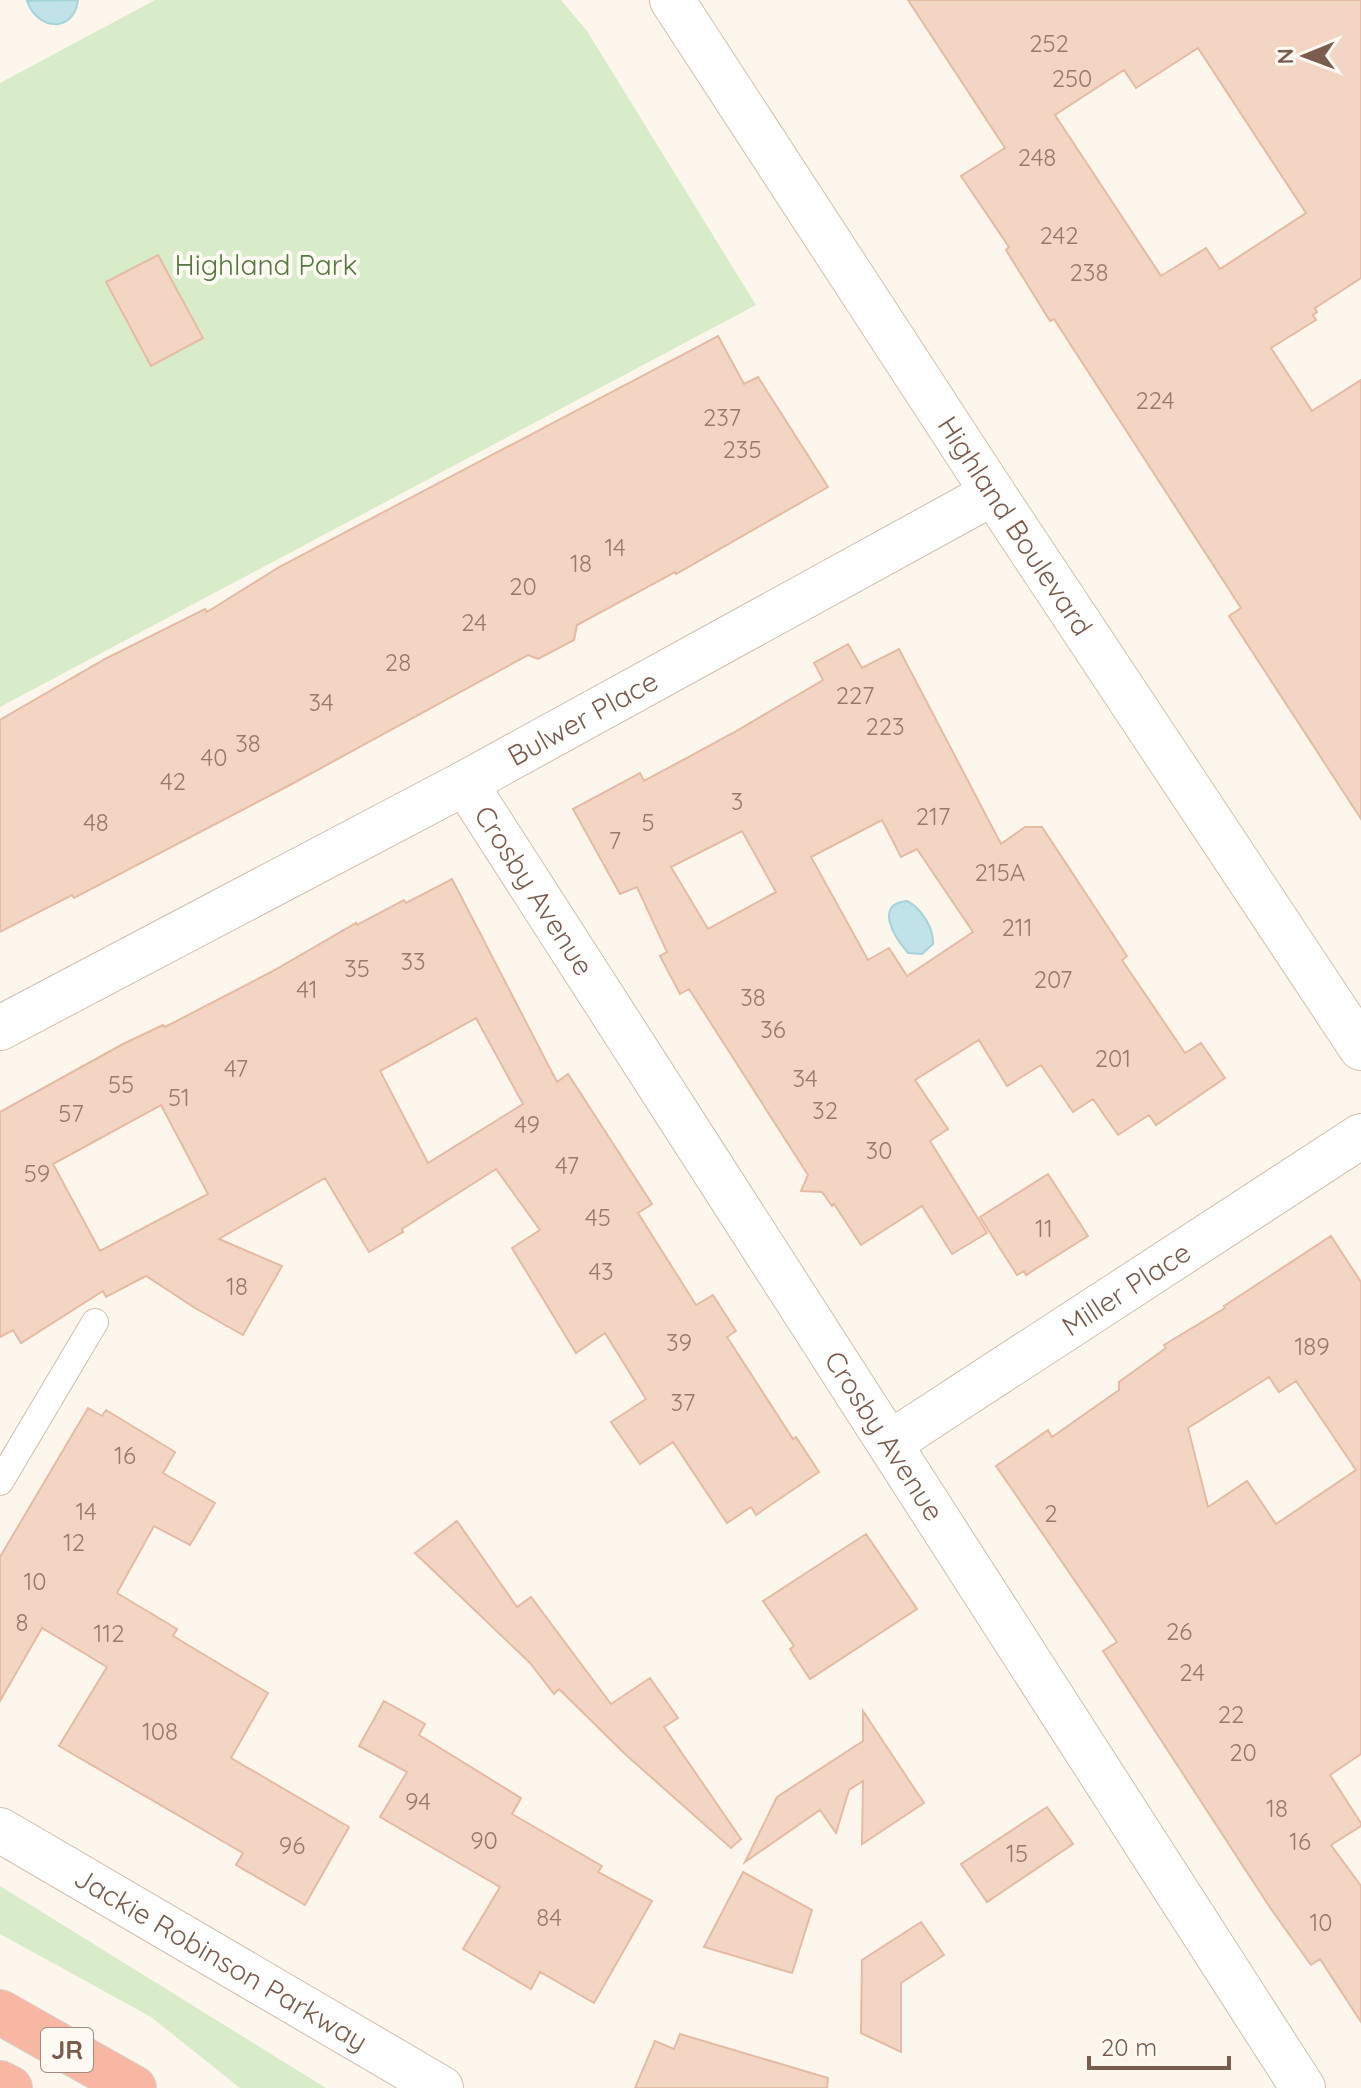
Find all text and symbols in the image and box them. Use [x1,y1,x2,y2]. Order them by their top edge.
north arrow [1265,16,1345,96]
house number: 252 [1029,28,1069,58]
text: N [1271,48,1299,65]
house number: 250 [1052,63,1092,93]
house number: 248 [1018,142,1056,172]
house number: 242 [1040,220,1078,250]
park label: Highland Park [174,247,358,282]
house number: 238 [1070,257,1108,287]
house number: 224 [1136,385,1174,415]
house number: 237 [703,402,741,432]
street label: Highland Boulevard [931,409,1101,642]
house number: 235 [723,434,761,464]
house number: 14 [604,532,626,562]
house number: 18 [570,548,592,578]
house number: 20 [509,571,537,601]
house number: 24 [461,607,487,637]
house number: 28 [385,647,411,677]
street label: Bulwer Place [501,663,664,773]
house number: 227 [836,680,874,710]
house number: 34 [308,687,334,717]
house number: 223 [865,711,905,741]
house number: 38 [235,728,261,758]
house number: 40 [201,742,227,772]
house number: 42 [160,766,186,796]
house number: 3 [731,786,743,816]
street label: Crosby Avenue [467,799,602,982]
house number: 217 [916,801,950,831]
house number: 48 [83,807,109,837]
house number: 5 [641,807,655,837]
house number: 7 [609,825,621,855]
house number: 215A [975,857,1025,887]
house number: 211 [1001,912,1033,942]
house number: 33 [400,946,426,976]
house number: 35 [344,953,370,983]
house number: 207 [1034,964,1072,994]
house number: 41 [296,974,318,1004]
house number: 38 [740,982,766,1012]
house number: 36 [760,1014,786,1044]
house number: 201 [1095,1043,1131,1073]
house number: 47 [224,1053,248,1083]
house number: 34 [792,1063,818,1093]
house number: 55 [108,1069,134,1099]
house number: 51 [168,1082,190,1112]
house number: 32 [812,1095,838,1125]
house number: 57 [58,1098,84,1128]
house number: 49 [514,1109,540,1139]
house number: 30 [866,1135,892,1165]
house number: 47 [555,1150,579,1180]
house number: 59 [24,1158,50,1188]
house number: 45 [585,1202,611,1232]
house number: 11 [1035,1213,1053,1243]
street label: Miller Place [1055,1234,1197,1343]
house number: 43 [588,1256,614,1286]
house number: 18 [226,1271,248,1301]
house number: 39 [666,1327,692,1357]
house number: 189 [1294,1331,1330,1361]
street label: Crosby Avenue [817,1344,952,1527]
house number: 37 [671,1387,695,1417]
house number: 16 [114,1440,136,1470]
house number: 14 [75,1496,97,1526]
house number: 2 [1044,1498,1058,1528]
house number: 12 [63,1527,85,1557]
house number: 10 [23,1566,47,1596]
house number: 8 [16,1607,28,1637]
house number: 26 [1166,1616,1192,1646]
house number: 112 [93,1618,125,1648]
house number: 24 [1179,1657,1205,1687]
house number: 22 [1218,1699,1244,1729]
house number: 108 [142,1716,178,1746]
house number: 20 [1229,1737,1257,1767]
house number: 94 [405,1786,431,1816]
house number: 18 [1266,1793,1288,1823]
house number: 90 [470,1825,498,1855]
house number: 16 [1289,1826,1311,1856]
house number: 96 [279,1830,305,1860]
house number: 15 [1006,1838,1028,1868]
street label: Jackie Robinson Parkway [68,1859,374,2058]
house number: 84 [536,1902,562,1932]
house number: 10 [1309,1907,1333,1937]
scale bar [1089,2020,1229,2070]
road number: JR [41,2028,93,2072]
text: 20 m [1101,2032,1157,2062]

